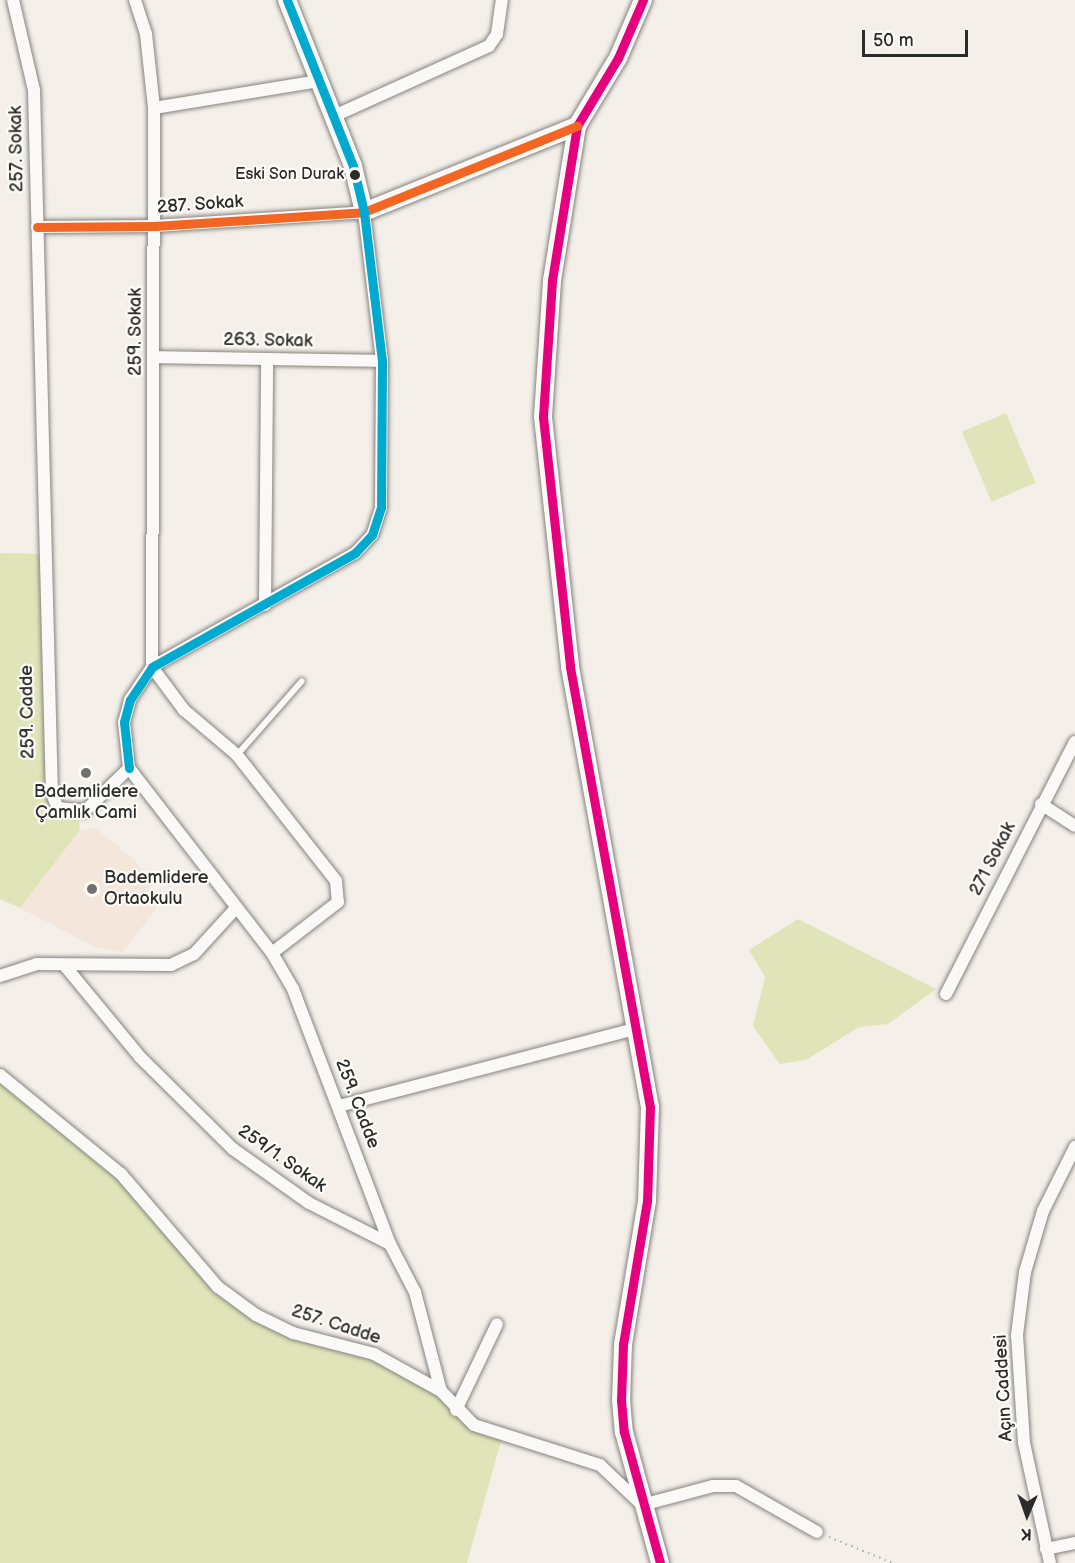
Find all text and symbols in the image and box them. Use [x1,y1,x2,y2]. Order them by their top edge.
scale bar [865,18,972,56]
text: 50 m [873,30,914,51]
street label: 257. Sokak [5,105,29,193]
place label: Eski Son Durak [235,165,344,185]
marker: Eski Son Durak [349,169,361,181]
street label: 287. Sokak [156,191,244,219]
street label: 259. Sokak [125,288,147,376]
street label: 263. Sokak [223,329,313,353]
street label: 259. Cadde [16,665,40,759]
marker: Bademlidere Çamlık Cami [79,766,93,780]
place label: Bademlidere Çamlık Cami [34,782,138,824]
street label: 271 Sokak [965,818,1021,900]
place label: Bademlidere Ortaokulu [104,868,208,910]
marker: Bademlidere Ortaokulu [85,882,99,896]
street label: 259. Cadde [330,1056,384,1152]
street label: 259/1. Sokak [233,1120,331,1198]
street label: 257. Cadde [289,1300,383,1350]
street label: Açın Caddesi [990,1334,1018,1442]
north arrow [997,1485,1057,1545]
text: K [1021,1524,1032,1543]

